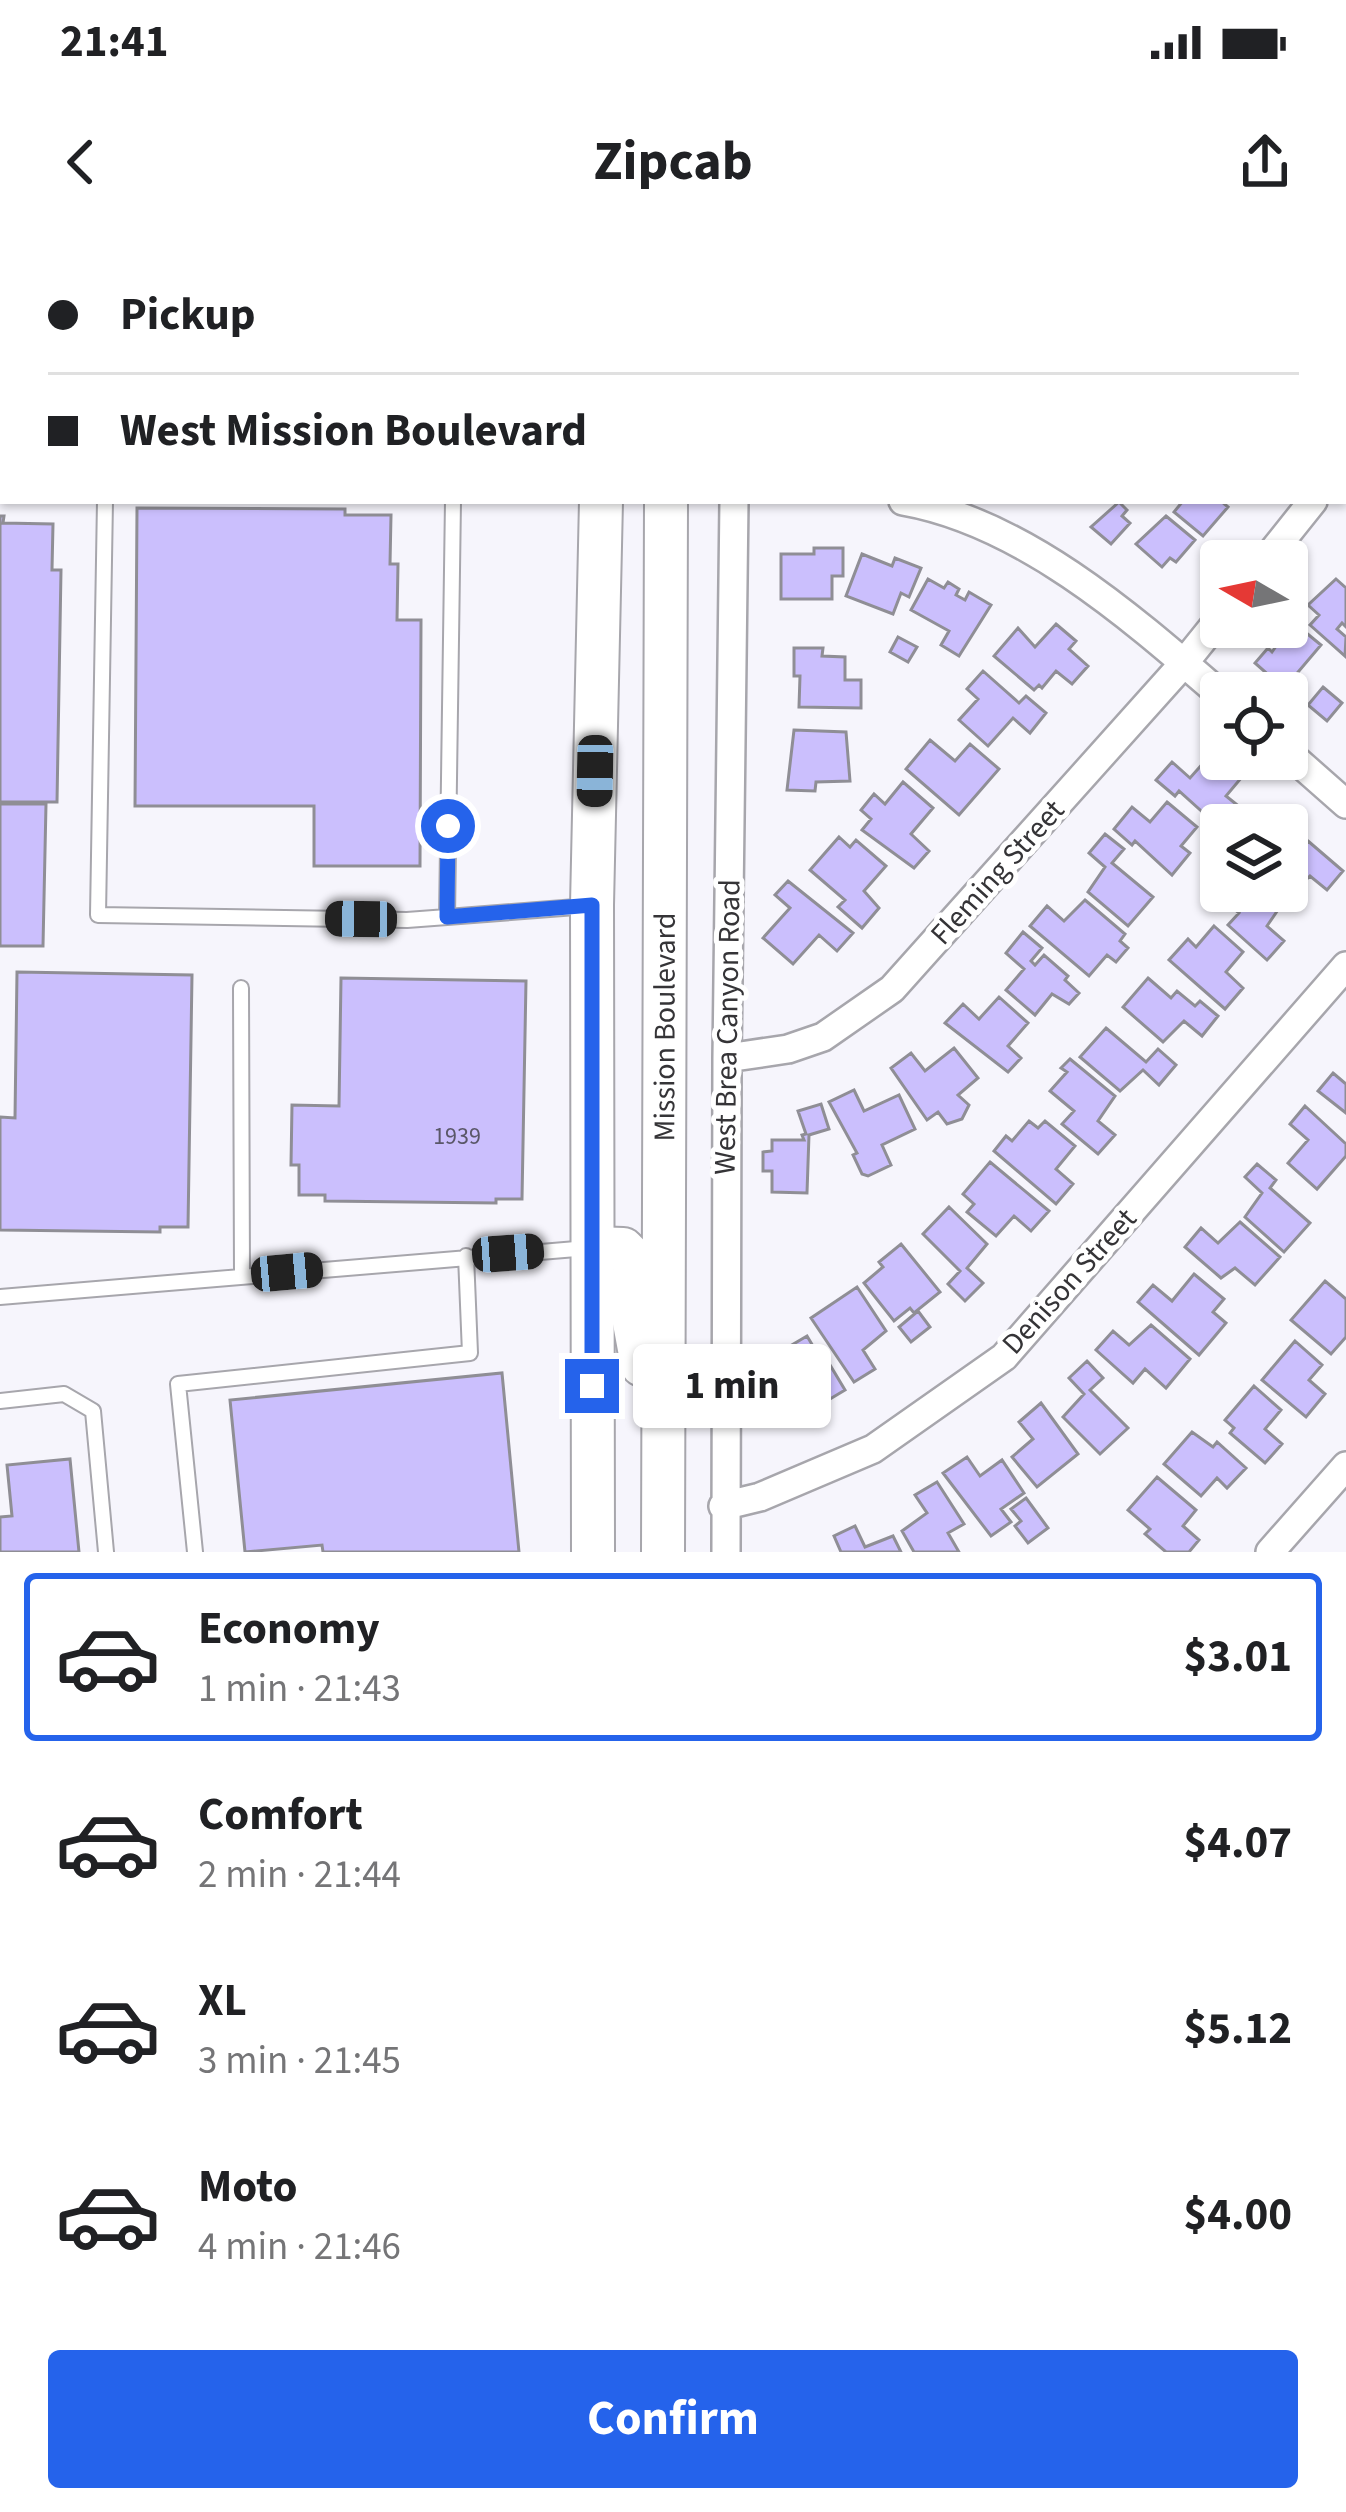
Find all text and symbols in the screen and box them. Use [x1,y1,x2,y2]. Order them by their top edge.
text: 21:41 [60,10,169,74]
text: Zipcab [593,124,753,201]
icon: back [48,129,114,195]
icon: share [1232,129,1298,195]
text: Pickup [120,283,256,347]
text: West Mission Boulevard [120,399,587,463]
north arrow [1200,540,1308,648]
map controls [1200,540,1308,912]
button: locate [1200,672,1308,780]
car [576,735,614,807]
street label: Fleming Street [920,790,1074,954]
route start [421,799,475,853]
button: layers [1200,804,1308,912]
street label: West Brea Canyon Road [703,879,752,1175]
car [325,900,397,938]
street label: Mission Boulevard [643,913,687,1141]
house number: 1939 [433,1119,481,1154]
street label: Denison Street [992,1199,1147,1364]
car [471,1233,545,1273]
car [250,1251,324,1293]
callout: 1 min [634,1344,832,1428]
text: 1 min [685,1358,779,1414]
route end [565,1359,619,1413]
text: Economy [198,1597,380,1661]
icon: car [54,1603,162,1711]
text: $3.01 [1183,1625,1292,1689]
text: 1 min · 21:43 [198,1661,401,1717]
text: Comfort [198,1783,363,1847]
icon: car [54,1789,162,1897]
text: $4.07 [1183,1811,1292,1875]
text: 2 min · 21:44 [198,1847,401,1903]
text: XL [198,1969,247,2033]
icon: car [54,1975,162,2083]
text: $5.12 [1183,1997,1292,2061]
text: 3 min · 21:45 [198,2033,401,2089]
text: Moto [198,2155,297,2219]
icon: car [54,2161,162,2269]
text: $4.00 [1183,2183,1292,2247]
text: 4 min · 21:46 [198,2219,401,2275]
button: Confirm [48,2350,1298,2488]

